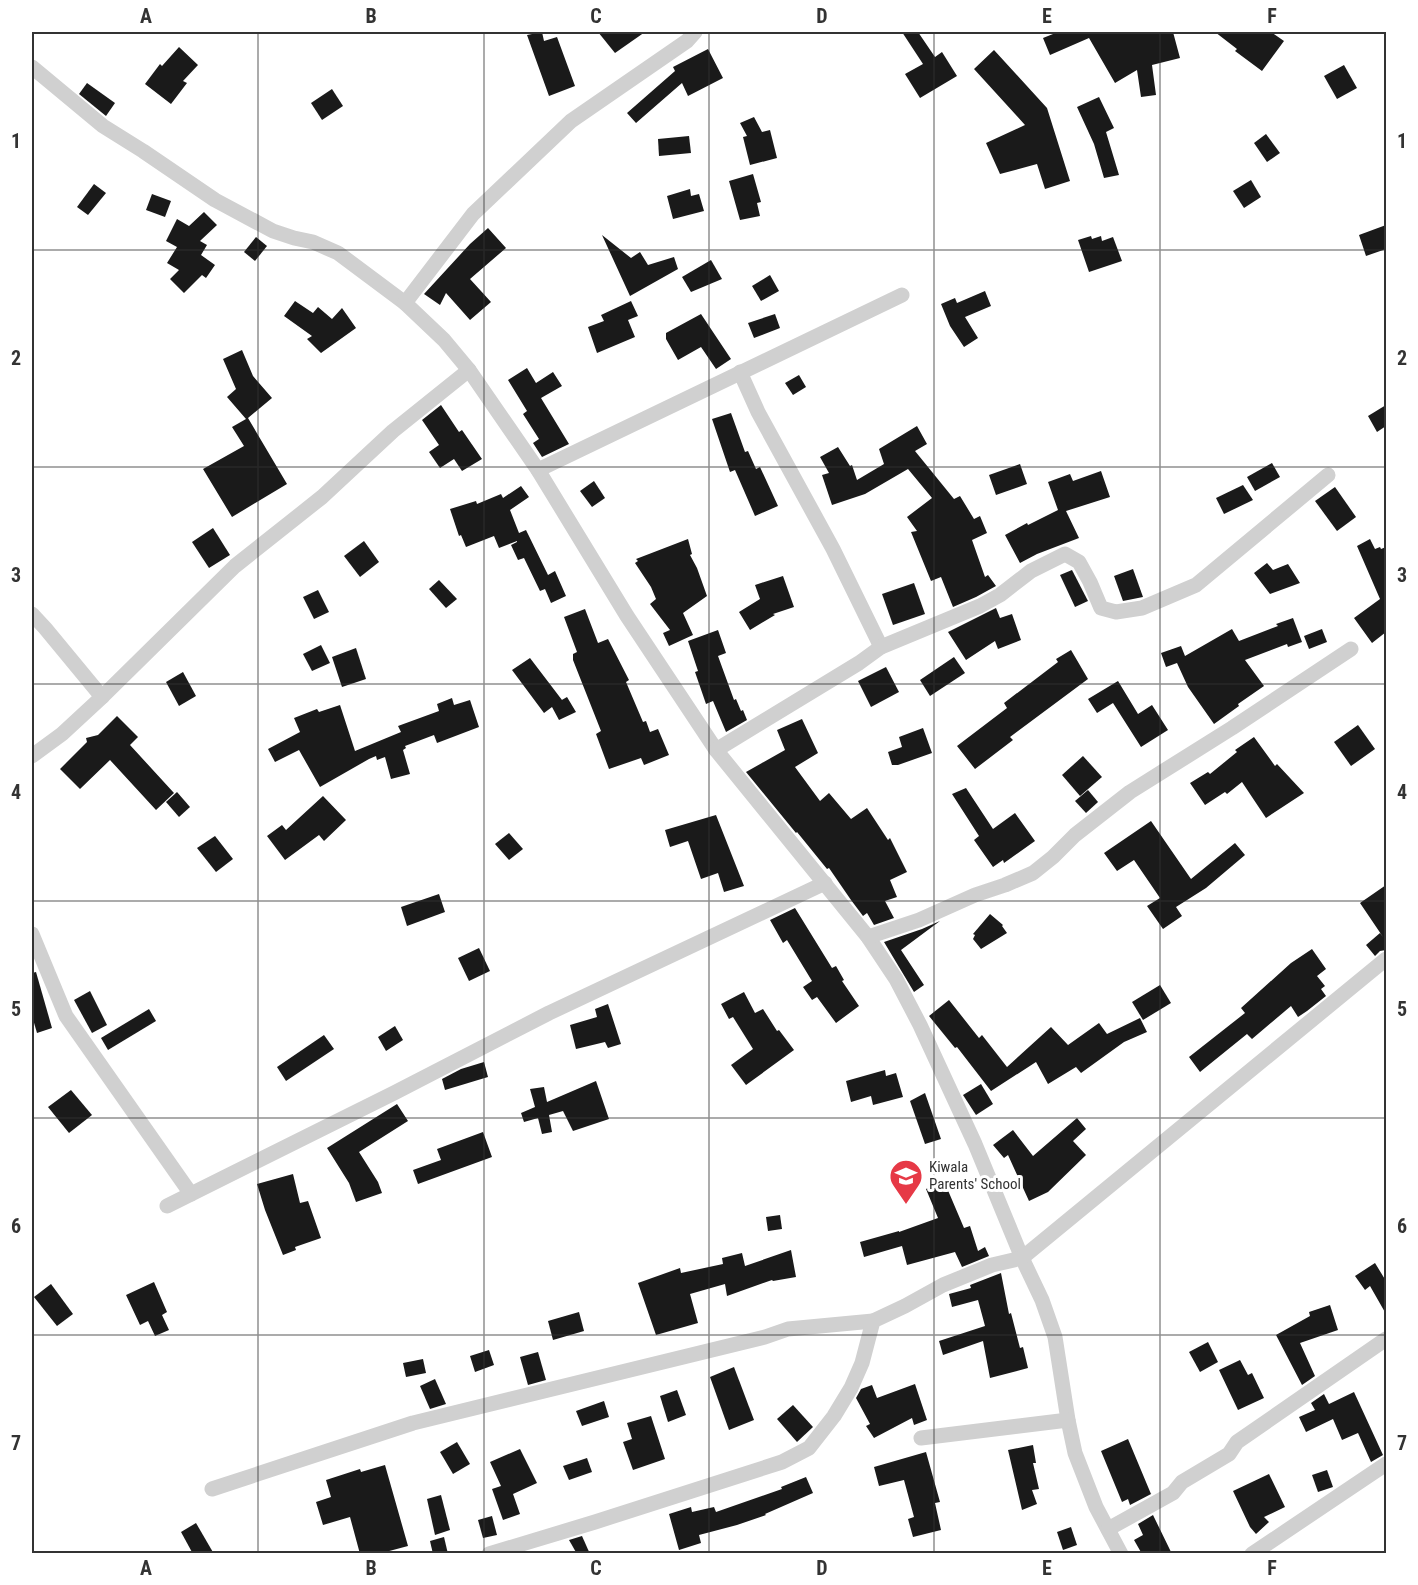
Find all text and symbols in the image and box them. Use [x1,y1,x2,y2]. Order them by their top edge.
text: A [140,4,152,28]
text: B [365,4,377,28]
text: C [590,4,602,28]
text: D [816,4,828,28]
text: E [1042,4,1052,28]
text: F [1267,4,1277,28]
text: 1 [11,129,21,153]
text: 1 [1397,129,1407,153]
text: 2 [11,346,21,370]
text: 2 [1397,346,1407,370]
text: 3 [11,563,21,587]
text: 3 [1397,563,1407,587]
text: 4 [11,780,21,804]
text: 4 [1397,780,1407,804]
text: 5 [11,997,21,1021]
text: 5 [1397,997,1407,1021]
school or university icon: Kiwala Parents' School [888,1158,924,1205]
place label: Kiwala Parents' School [929,1158,1021,1193]
text: 6 [11,1214,21,1238]
text: 6 [1397,1214,1407,1238]
text: 7 [11,1431,21,1455]
text: 7 [1397,1431,1407,1455]
text: A [140,1556,152,1580]
text: B [365,1556,377,1580]
text: C [590,1556,602,1580]
text: D [816,1556,828,1580]
text: E [1042,1556,1052,1580]
text: F [1267,1556,1277,1580]

